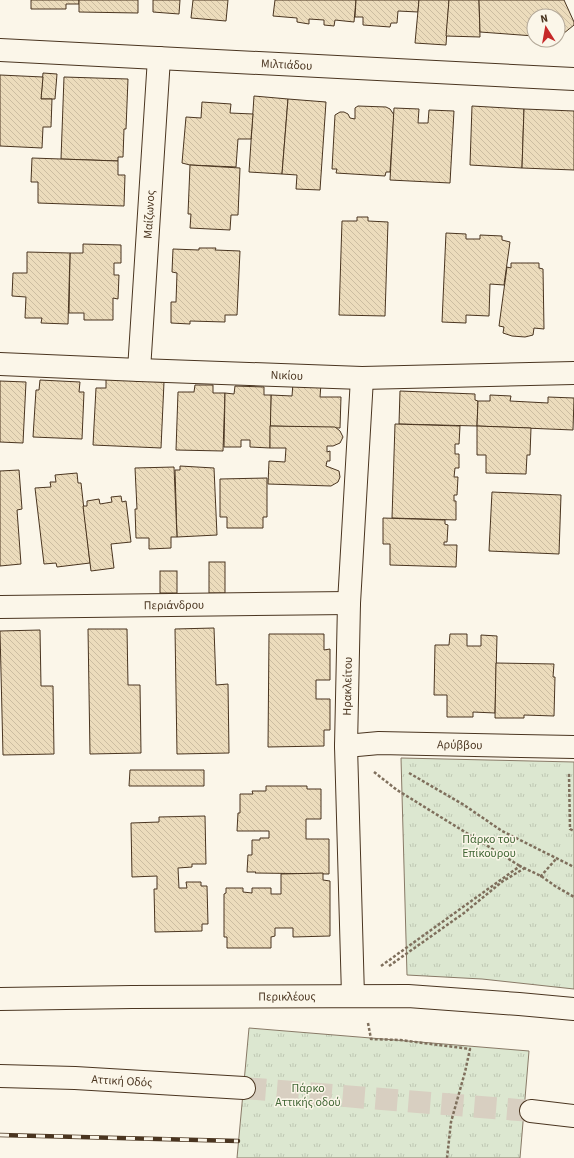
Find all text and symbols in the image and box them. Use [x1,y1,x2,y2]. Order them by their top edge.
north arrow [526,8,566,48]
text: N [539,11,549,27]
street label: Μιλτιάδου [260,55,313,74]
street label: Μαίζωνος [139,189,159,239]
street label: Νικίου [270,366,303,384]
street label: Περιάνδρου [144,596,204,614]
street label: Ηρακλείτου [338,657,356,716]
street label: Αρύββου [437,736,483,754]
park label: Πάρκο του Επίκουρου [462,831,516,862]
street label: Περικλέους [258,988,316,1005]
street label: Αττική Οδός [91,1070,153,1091]
park label: Πάρκο Αττικής οδού [275,1080,341,1111]

